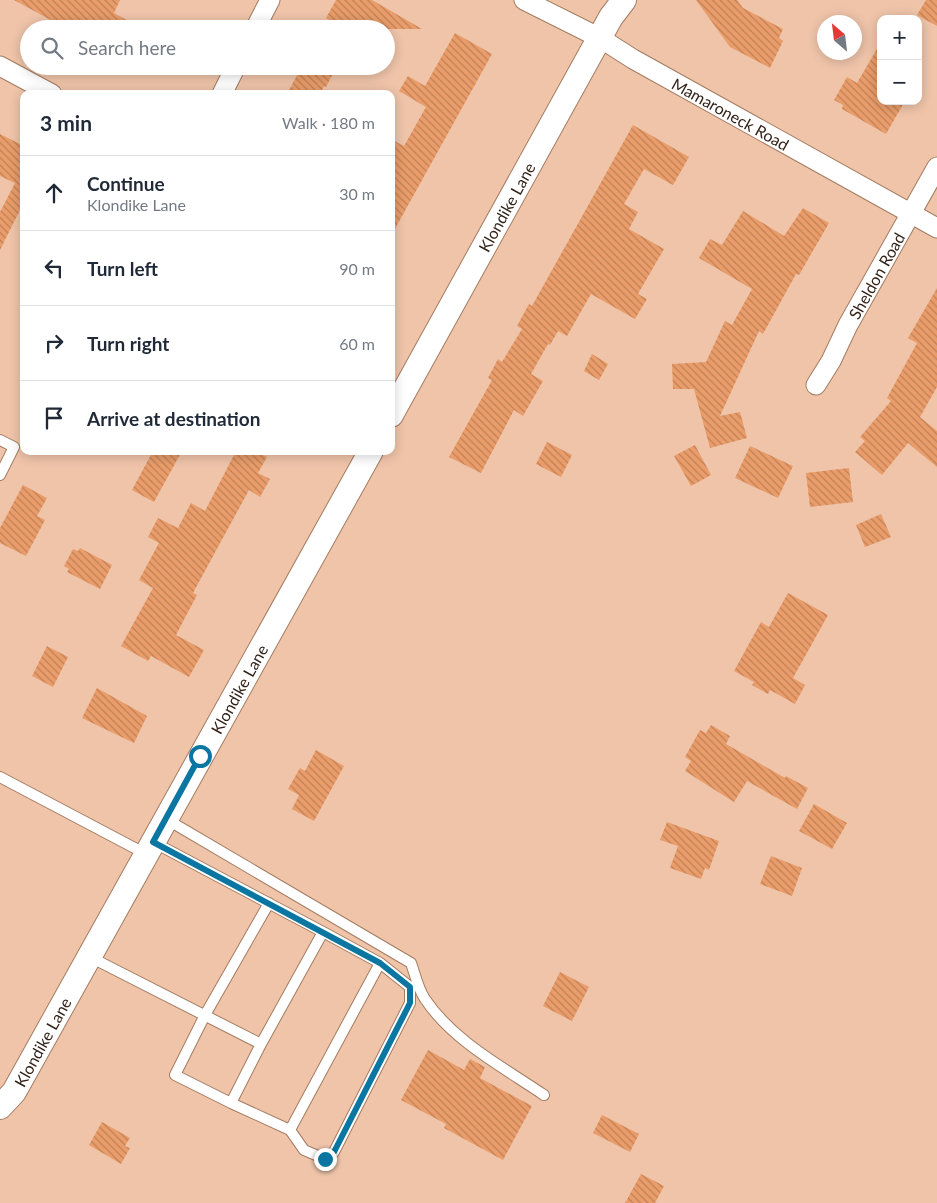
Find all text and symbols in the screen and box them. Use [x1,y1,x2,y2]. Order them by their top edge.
north arrow [817,15,862,60]
map controls [877,15,922,105]
button: + [877,15,922,60]
search box [20,20,395,75]
icon: search [38,34,66,62]
text: Search here [78,36,176,59]
button: − [877,60,922,105]
street label: Mamaroneck Road [669,73,793,154]
text: 3 min [40,110,92,135]
text: Walk · 180 m [282,113,375,132]
street label: Klondike Lane [474,159,538,255]
text: Continue [87,172,165,195]
icon: ahead [40,179,68,207]
text: 30 m [339,184,375,203]
text: Klondike Lane [87,195,186,214]
street label: Sheldon Road [844,229,908,322]
icon: left [40,254,68,282]
text: Turn left [87,257,158,280]
text: 90 m [339,259,375,278]
icon: right [40,329,68,357]
text: Turn right [87,332,169,355]
text: 60 m [339,334,375,353]
icon: arrive [40,404,68,432]
text: Arrive at destination [87,407,260,430]
street label: Klondike Lane [206,641,271,737]
route start [189,745,212,768]
street label: Klondike Lane [10,994,74,1090]
route end [314,1148,337,1171]

